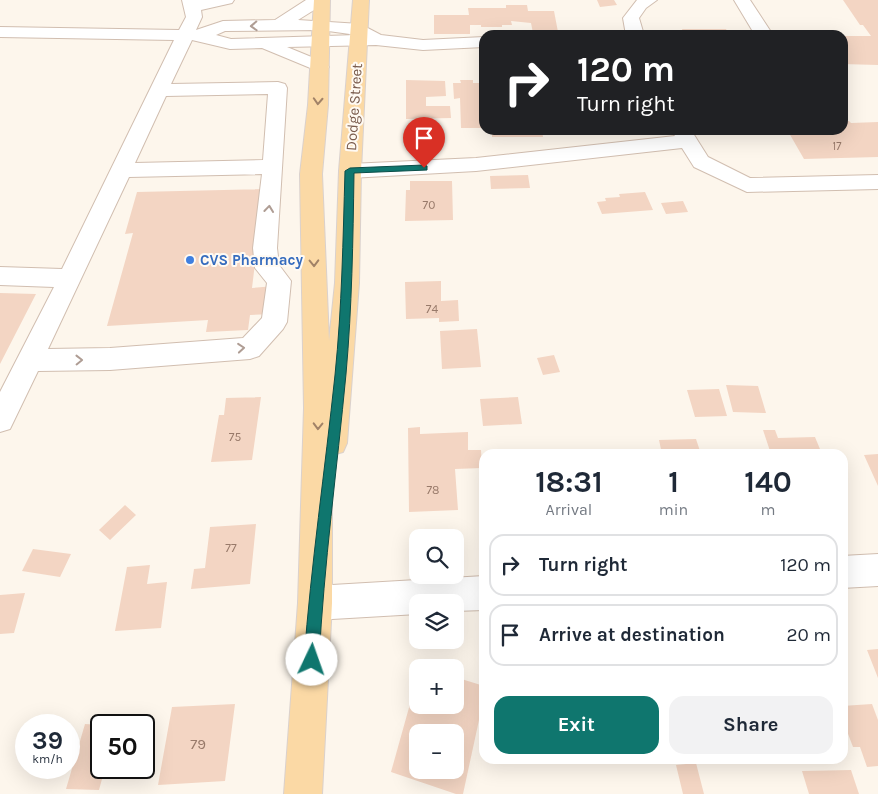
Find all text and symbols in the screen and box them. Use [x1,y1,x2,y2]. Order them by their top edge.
one-way arrow [250,20,258,31]
text: 120 m [577,49,675,90]
icon: right [494,50,559,115]
street label: Dodge Street [342,62,366,151]
text: Turn right [577,91,675,117]
one-way arrow [313,97,324,105]
pin [403,117,445,168]
icon: arrive [410,124,438,152]
house number: 17 [833,140,841,153]
house number: 70 [423,198,435,212]
one-way arrow [263,205,274,213]
place label: CVS Pharmacy [200,251,304,269]
marker: CVS Pharmacy [184,254,196,266]
one-way arrow [309,259,320,267]
house number: 74 [426,302,438,316]
one-way arrow [237,343,245,354]
one-way arrow [75,354,83,365]
one-way arrow [312,422,323,430]
house number: 75 [229,430,241,444]
text: 18:31 [535,464,603,500]
text: 1 [668,464,679,500]
text: 140 [744,464,792,500]
house number: 78 [426,483,440,497]
text: Arrival [545,500,592,519]
text: min [659,500,688,519]
text: m [761,500,776,519]
map controls [409,529,464,779]
button: search [409,529,464,584]
house number: 77 [225,541,237,555]
icon: right [496,551,524,579]
text: Turn right [539,554,628,576]
text: 120 m [780,554,831,576]
button: layers [409,594,464,649]
icon: arrive [496,621,524,649]
text: Arrive at destination [539,624,725,646]
text: 20 m [786,624,831,646]
position arrow [285,633,337,685]
button: + [409,659,464,714]
button: Exit [494,696,659,754]
button: Share [669,696,833,754]
speed limit sign: 50 [90,714,155,779]
button: − [409,724,464,779]
text: 39 [32,726,63,755]
house number: 79 [190,735,206,753]
text: km/h [32,752,63,766]

